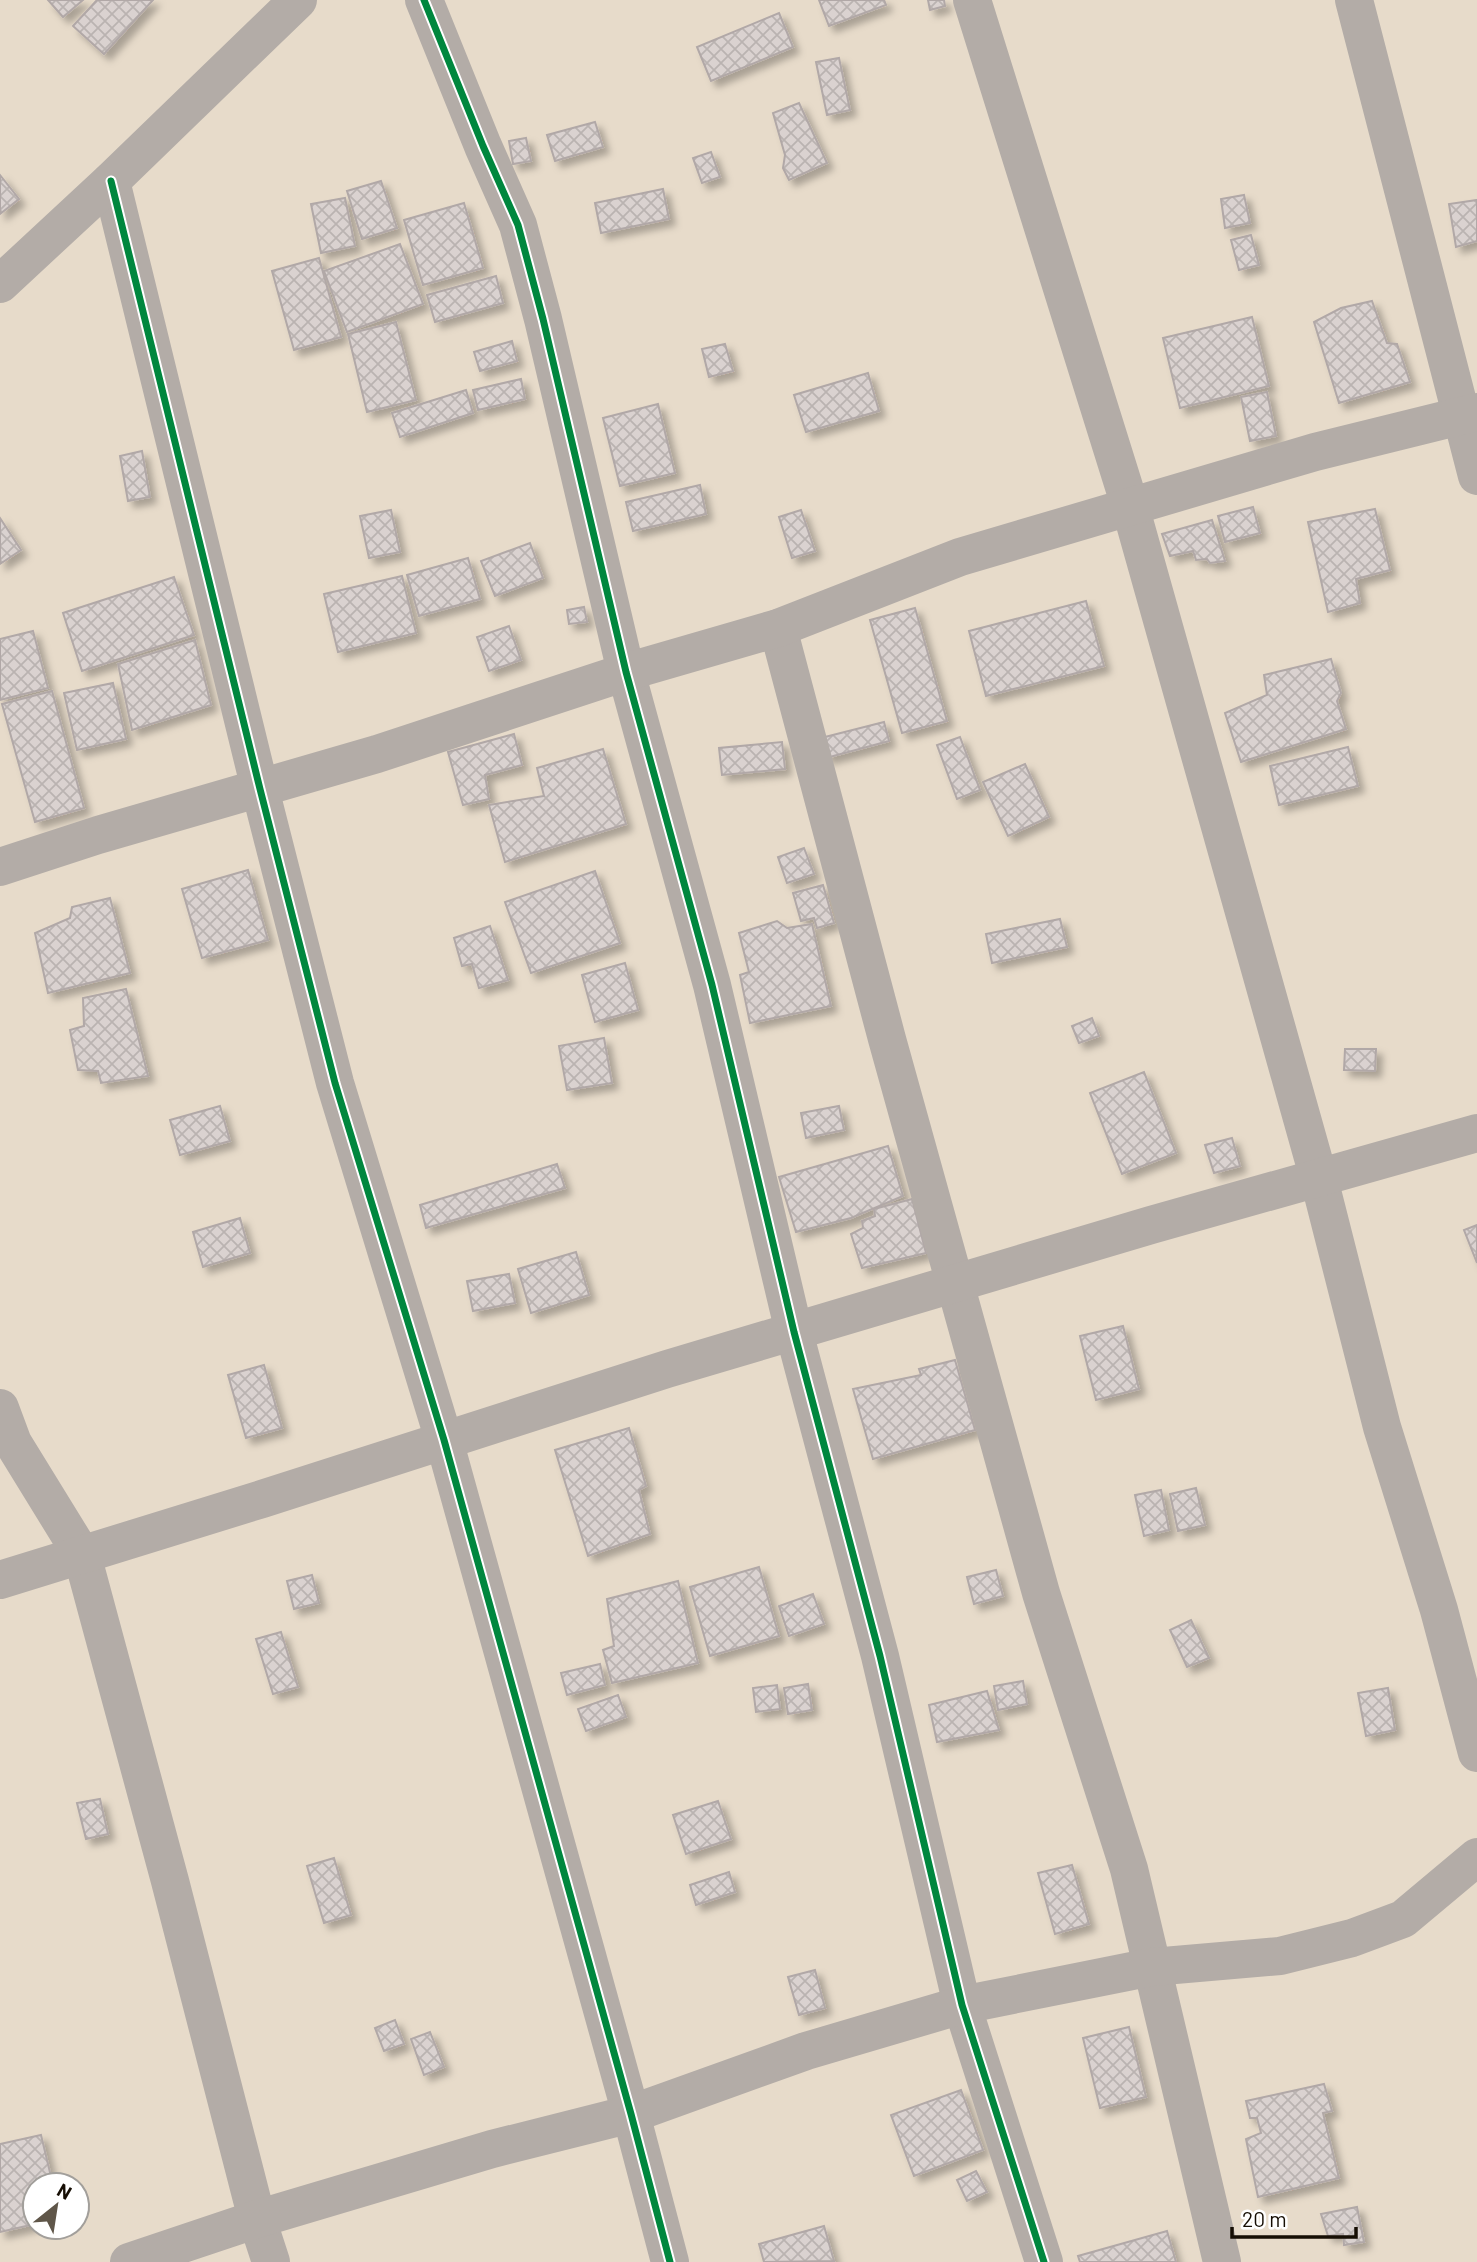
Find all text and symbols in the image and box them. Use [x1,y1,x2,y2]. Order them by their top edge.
north arrow [21,2171,91,2241]
text: N [54,2178,76,2204]
scale bar [1232,2196,1356,2240]
text: 20 m [1242,2206,1287,2231]

